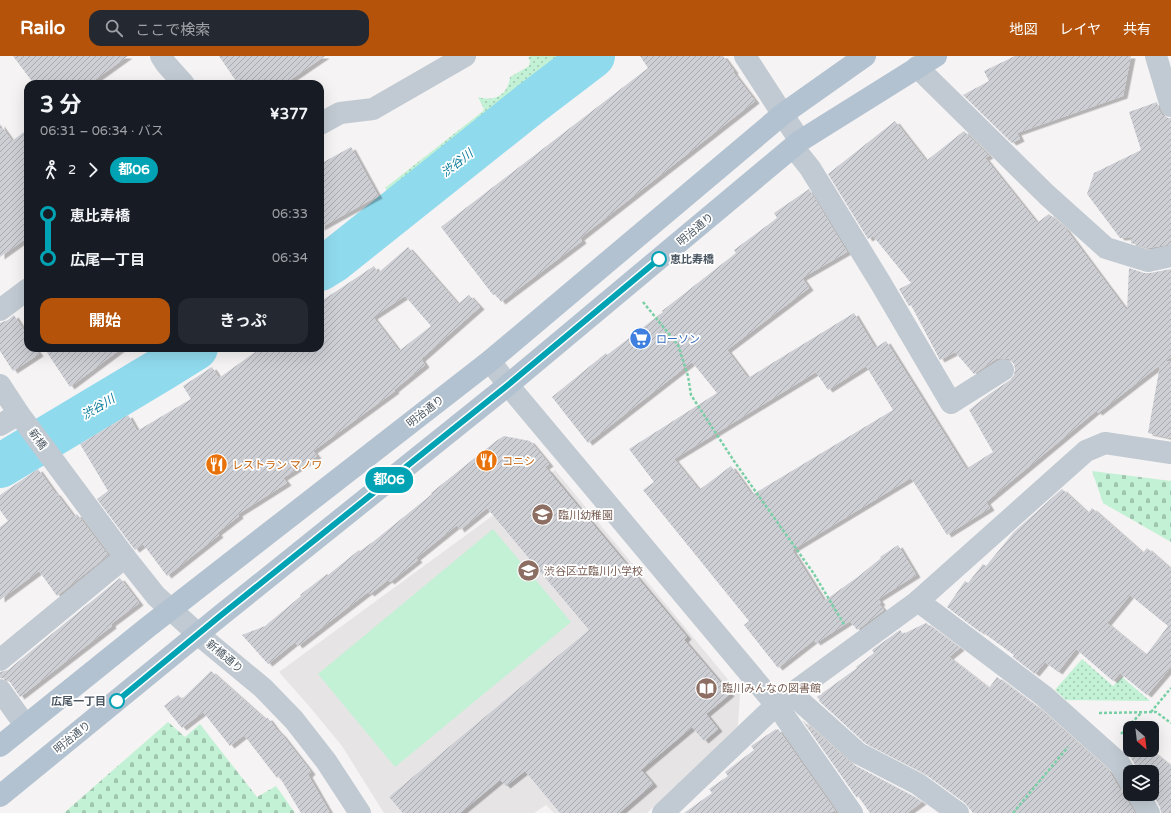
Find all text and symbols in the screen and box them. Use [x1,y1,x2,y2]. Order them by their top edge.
search box [89,10,369,46]
text: Railo [20,17,65,39]
icon: search [103,17,125,39]
text: ここで検索 [135,21,210,39]
text: 地図 [1009,21,1037,38]
text: レイヤ [1059,21,1101,38]
text: 共有 [1123,21,1151,38]
text: 3 分 [40,92,82,118]
text: ¥377 [270,105,308,123]
text: 06:31 – 06:34 · バス [40,123,164,139]
water label: 渋谷川 [439,145,477,180]
icon: walk [40,159,62,181]
icon: forward [82,159,104,181]
text: 都06 [118,161,150,178]
text: 2 [68,162,76,178]
text: 06:33 [272,206,308,222]
text: 恵比寿橋 [70,207,130,225]
street label: 明治通り [674,210,716,249]
text: 06:34 [272,250,308,266]
text: 広尾一丁目 [70,251,145,269]
marker: 恵比寿橋 [651,251,667,267]
place label: 恵比寿橋 [670,253,714,266]
button: 開始 [40,298,170,344]
button: きっぷ [178,298,308,344]
supermarket icon: ローソン [627,326,653,352]
place label: ローソン [656,333,700,346]
water label: 渋谷川 [79,391,119,422]
street label: 明治通り [404,393,447,430]
street label: 新橋 [26,427,49,452]
restaurant icon: コニシ [473,448,499,474]
restaurant icon: レストラン マノワ [204,452,230,478]
place label: コニシ [502,455,535,468]
place label: レストラン マノワ [232,459,323,472]
line badge: 都06 [366,467,412,493]
text: 都06 [373,471,405,488]
school or university icon: 臨川幼稚園 [529,502,555,528]
place label: 臨川幼稚園 [558,509,613,522]
school or university icon: 渋谷区立臨川小学校 [515,558,541,584]
place label: 渋谷区立臨川小学校 [544,565,643,578]
street label: 新橋通り [204,637,246,676]
library icon: 臨川みんなの図書館 [694,675,720,701]
place label: 臨川みんなの図書館 [722,682,821,695]
marker: 広尾一丁目 [109,693,125,709]
place label: 広尾一丁目 [51,695,106,708]
street label: 明治通り [51,718,94,756]
north arrow [1123,721,1159,757]
map controls [1123,721,1159,801]
button: layers [1123,765,1159,801]

